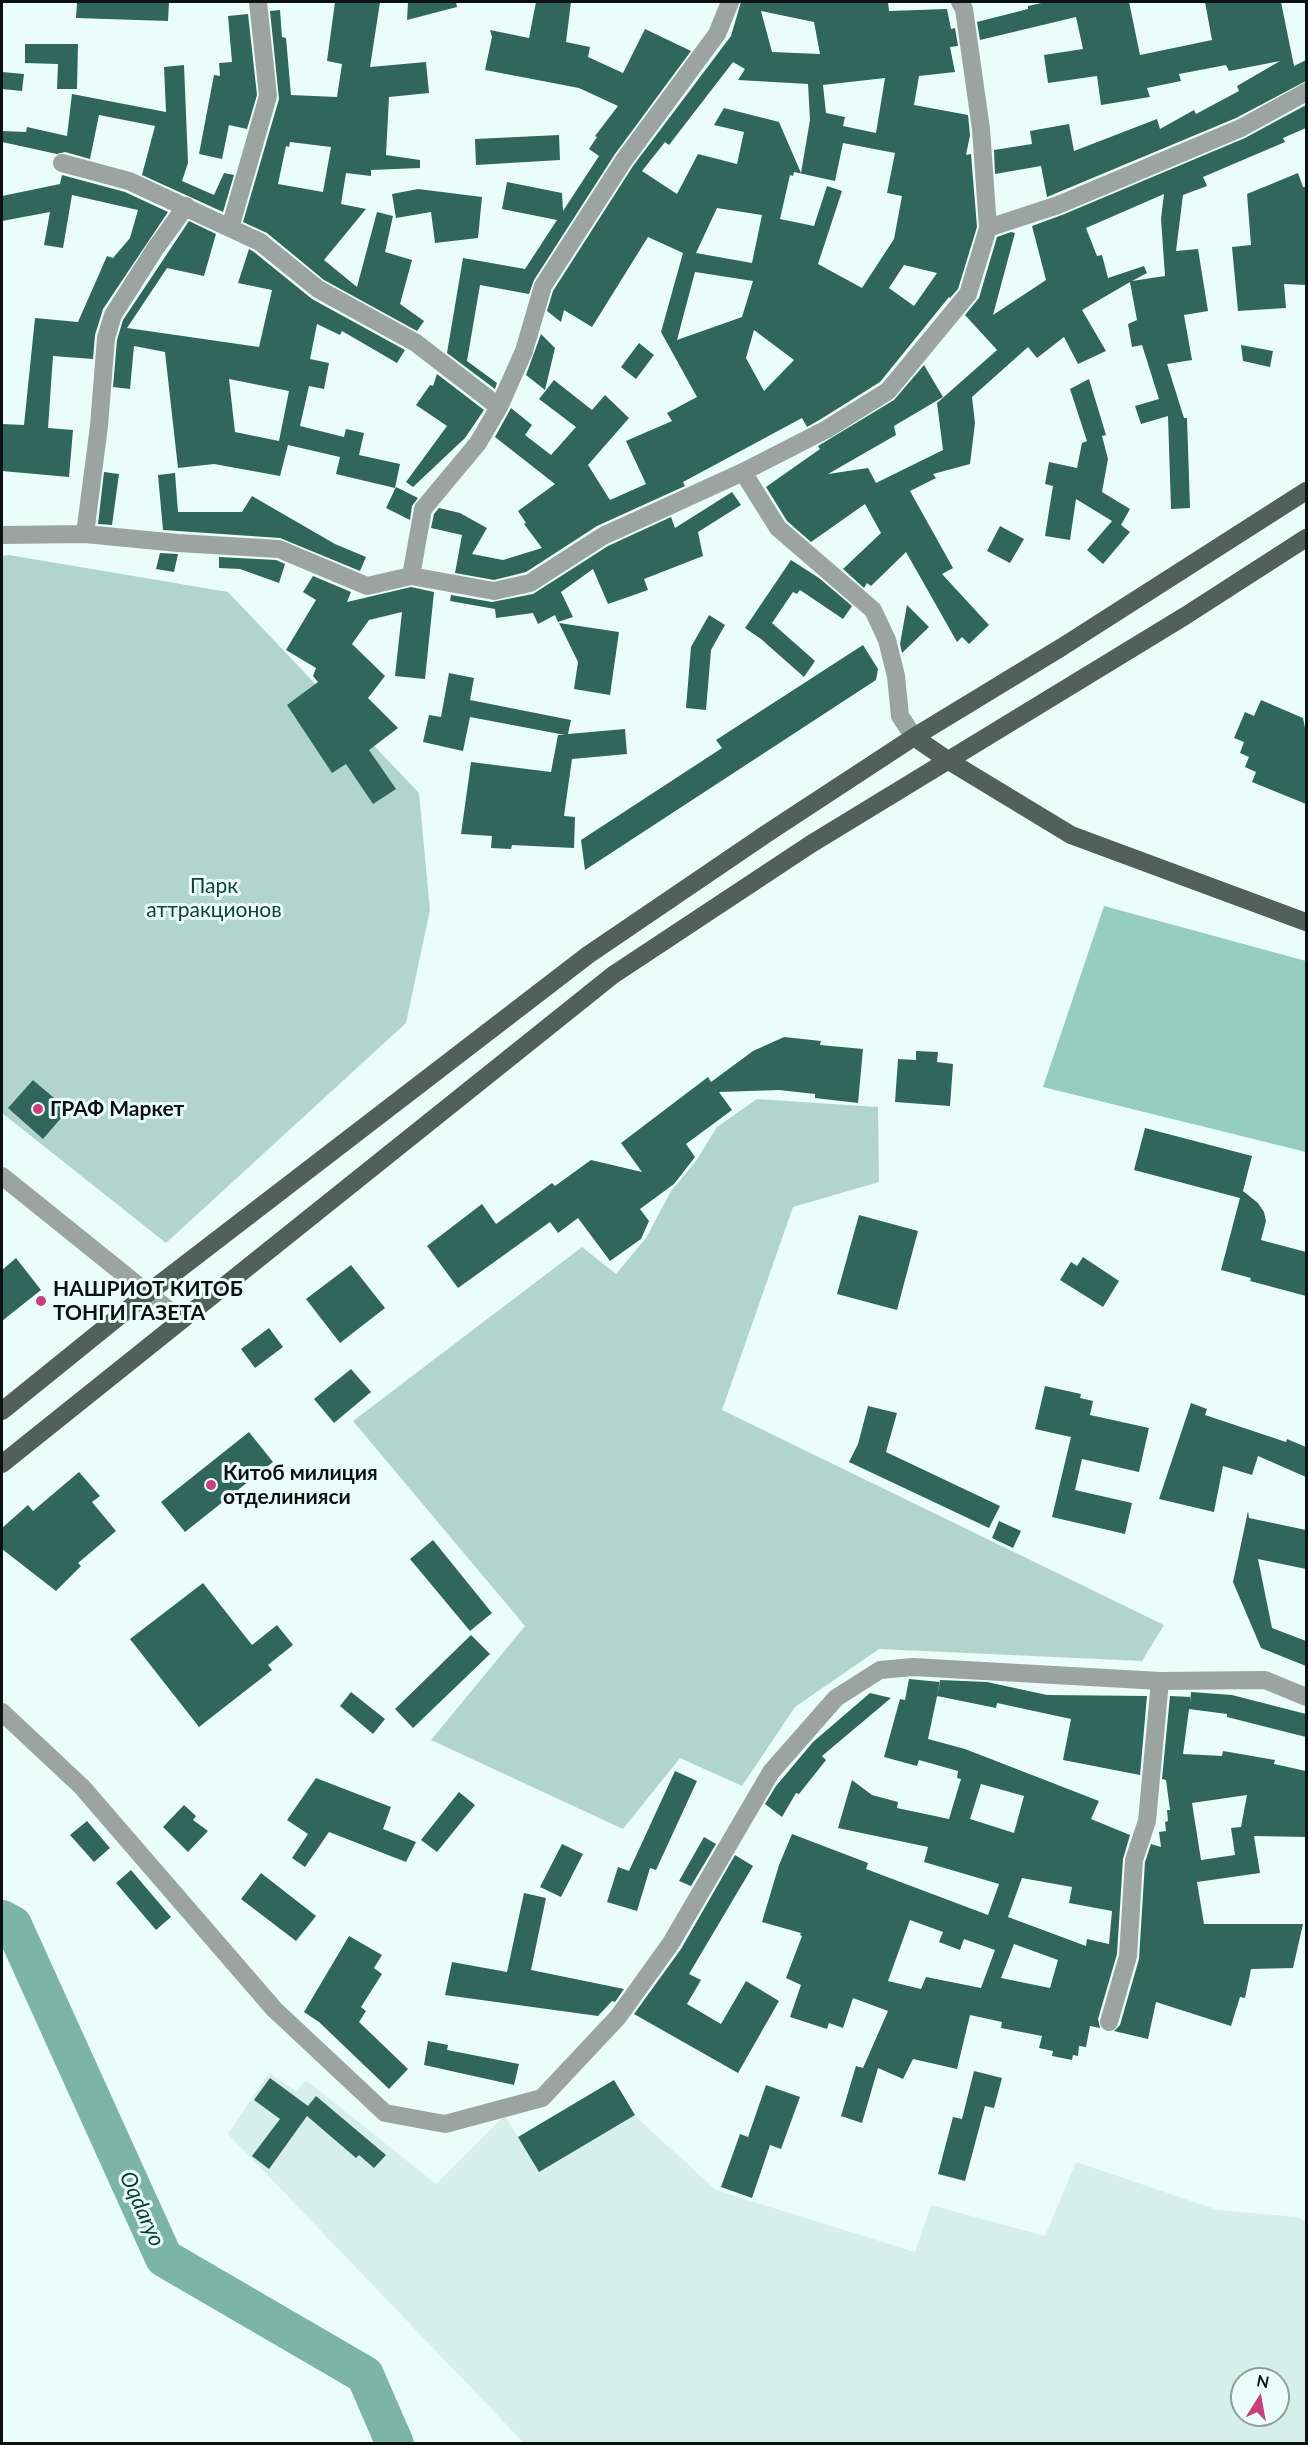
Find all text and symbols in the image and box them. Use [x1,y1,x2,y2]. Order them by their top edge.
park label: Парк аттракционов [146,873,282,923]
place label: ГРАФ Маркет [50,1096,184,1122]
marker: ГРАФ Маркет [31,1102,45,1116]
place label: НАШРИОТ КИТОБ ТОНГИ ГАЗЕТА [53,1276,243,1326]
marker: НАШРИОТ КИТОБ ТОНГИ ГАЗЕТА [34,1294,48,1308]
place label: Китоб милиция отделинияси [223,1460,378,1510]
marker: Китоб милиция отделинияси [204,1478,218,1492]
water label: Oqdaryo [114,2167,170,2251]
north arrow [1230,2367,1290,2427]
text: N [1255,2370,1271,2391]

